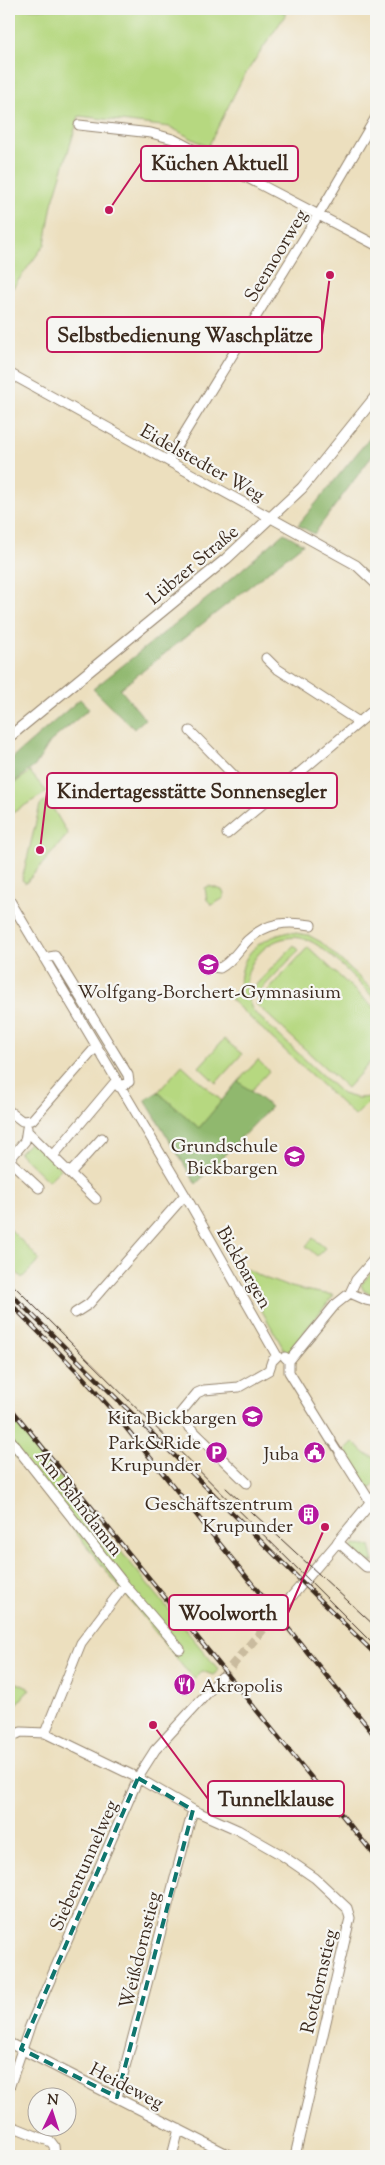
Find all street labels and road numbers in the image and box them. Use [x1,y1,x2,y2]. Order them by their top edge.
street label: Seemoorweg [239,205,316,308]
street label: Eidelstedter Weg [135,419,269,510]
street label: Lübzer Straße [142,519,245,612]
street label: Bickbargen [208,1222,277,1314]
street label: Am Bahndamm [28,1444,129,1563]
street label: Siebentunnelweg [44,1796,126,1936]
street label: Weißdornstieg [114,1889,169,2012]
street label: Rotdornstieg [295,1927,346,2037]
street label: Heideweg [84,2057,168,2117]

